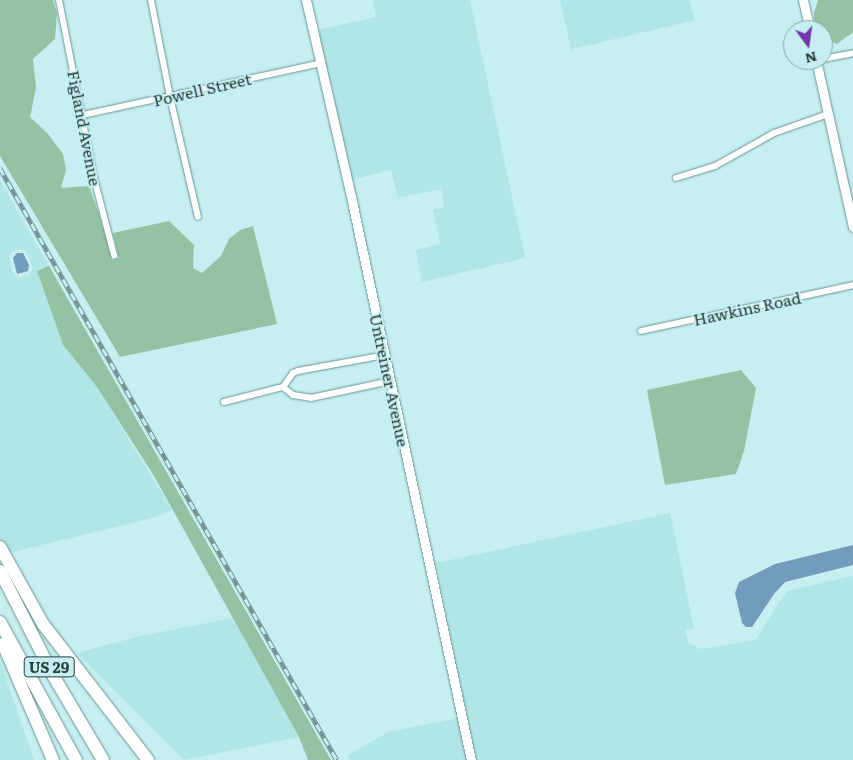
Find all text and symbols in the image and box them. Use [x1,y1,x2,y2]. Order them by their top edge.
north arrow [783,20,833,70]
text: N [803,47,820,70]
street label: Powell Street [151,68,253,110]
street label: Figland Avenue [64,69,106,187]
street label: Hawkins Road [691,287,803,329]
street label: Untreiner Avenue [367,312,413,448]
road number: US 29 [23,654,75,680]

